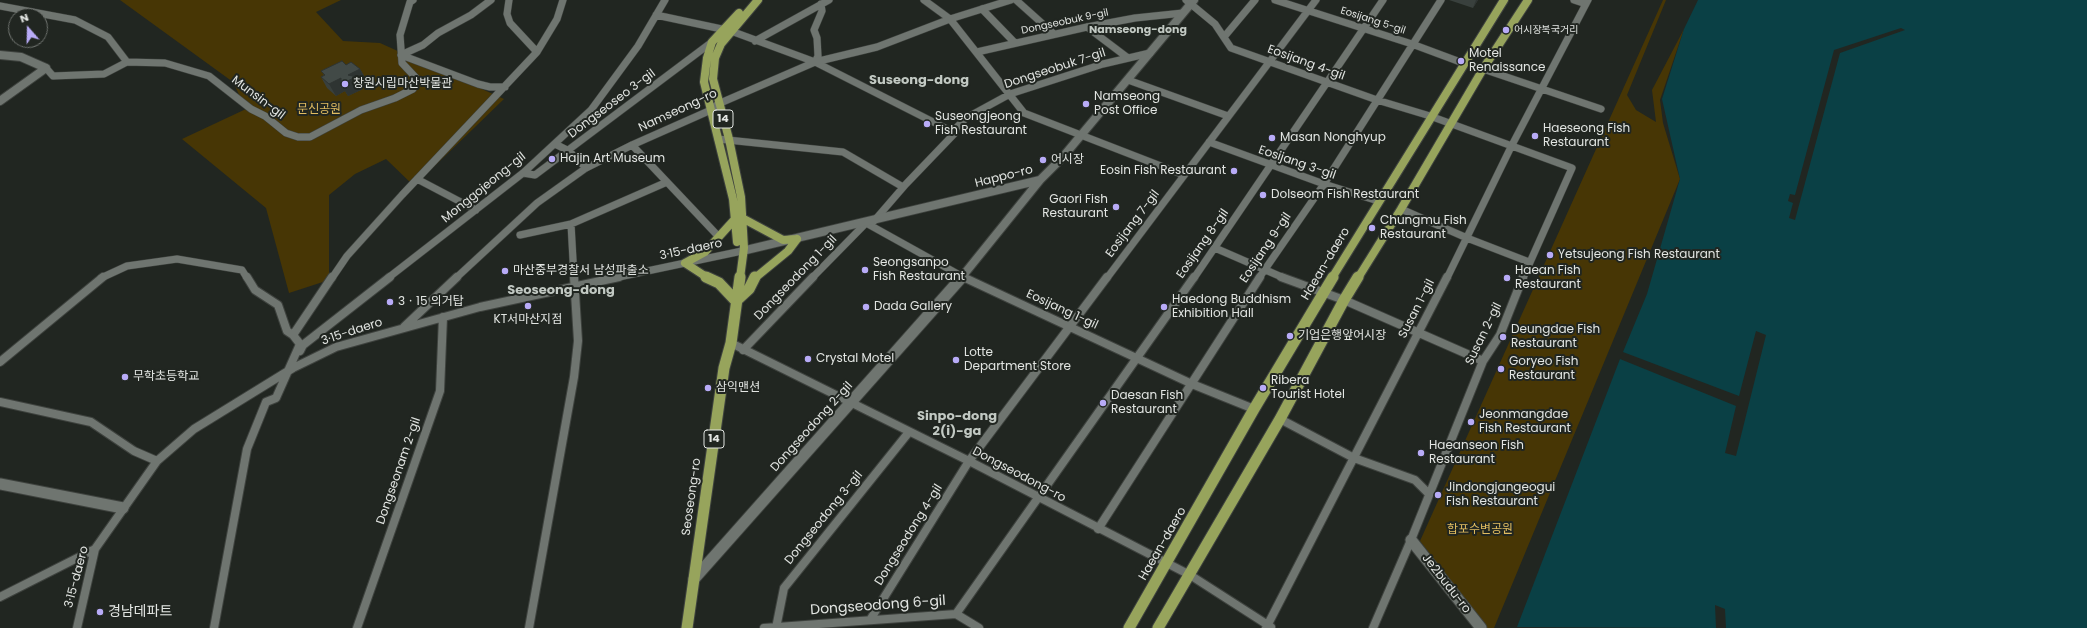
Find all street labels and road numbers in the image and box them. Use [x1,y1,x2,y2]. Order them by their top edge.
street label: Eosijang 5-gil [1339,5,1407,37]
street label: Dongseobuk 9-gil [1020,7,1110,37]
street label: Eosijang 4-gil [1265,42,1347,84]
street label: Dongseobuk 7-gil [1003,46,1107,92]
street label: Dongseoseo 3-gil [565,66,659,142]
street label: Munsin-gil [228,73,288,123]
street label: Namseong-ro [637,87,719,135]
road number: 14 [713,110,733,128]
street label: Eosijang 3-gil [1256,143,1338,183]
street label: Monggojeong-gil [439,150,529,226]
street label: Happo-ro [974,163,1034,191]
street label: Eosijang 7-gil [1103,188,1163,260]
street label: Eosijang 8-gil [1174,207,1232,281]
street label: Eosijang 9-gil [1237,210,1295,286]
street label: Haean-daero [1299,225,1353,303]
street label: Dongseodong 1-gil [752,233,840,323]
street label: 3·15-daero [658,236,724,264]
street label: Susan 1-gil [1396,277,1438,341]
street label: Eosijang 1-gil [1024,287,1100,333]
street label: Susan 2-gil [1463,301,1505,367]
street label: 3·15-daero [320,315,384,349]
street label: Dongseodong 2-gil [768,379,856,475]
street label: Dongseonam 2-gil [374,416,424,526]
road number: 14 [704,430,724,448]
street label: Dongseodong-ro [970,444,1068,506]
street label: Seoseong-ro [679,457,705,537]
street label: Dongseodong 3-gil [782,468,866,568]
street label: Dongseodong 4-gil [872,482,946,588]
street label: Haean-daero [1136,505,1190,583]
street label: 3·15-daero [62,545,92,609]
street label: Je2budu-ro [1418,552,1474,616]
street label: Dongseodong 6-gil [810,593,946,619]

